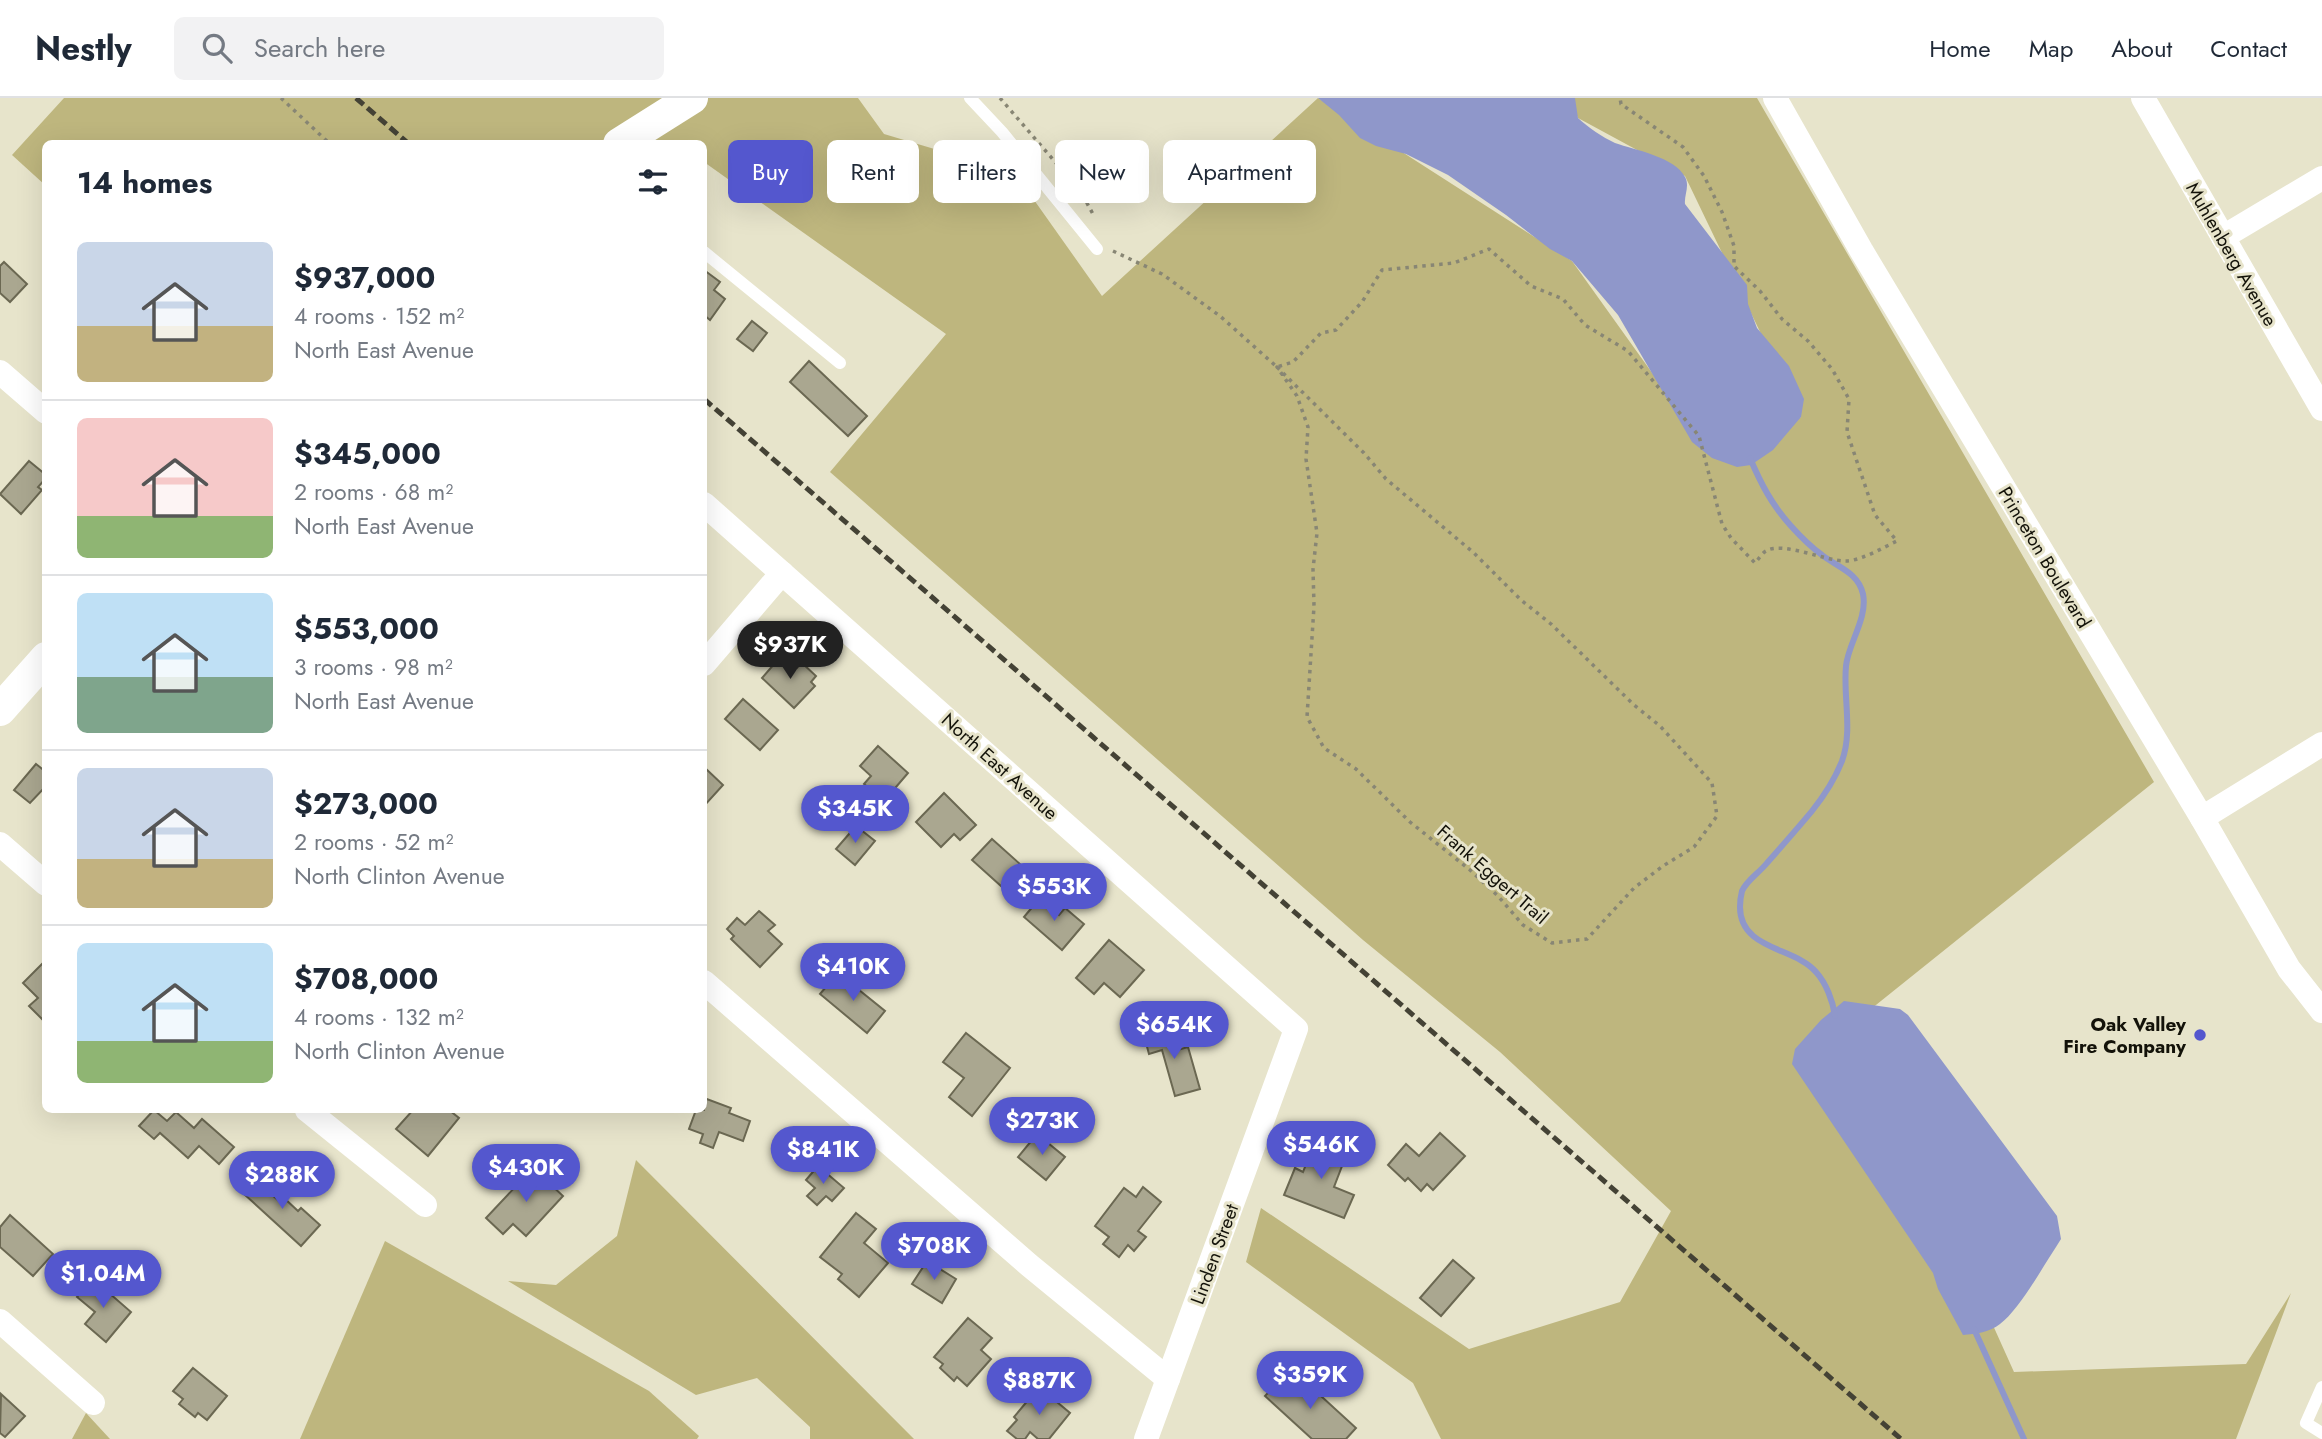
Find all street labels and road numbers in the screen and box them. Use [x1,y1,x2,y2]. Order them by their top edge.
street label: Muhlenberg Avenue [2179,177,2284,331]
street label: Princeton Boulevard [1992,481,2098,633]
street label: North East Avenue [935,707,1064,826]
street label: Frank Eggert Trail [1431,818,1554,930]
street label: Linden Street [1184,1200,1245,1308]

